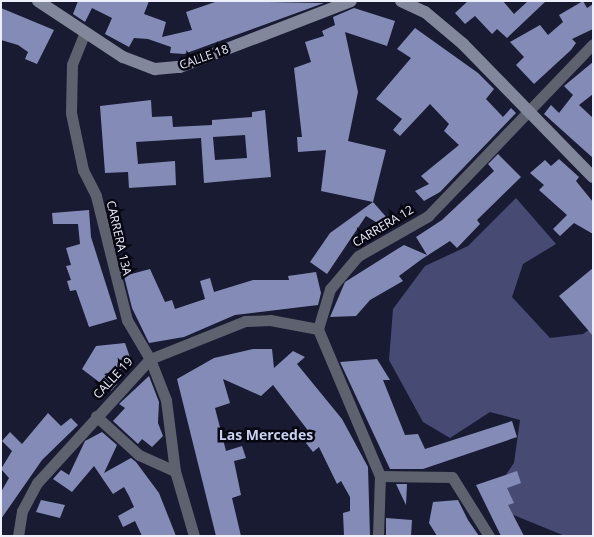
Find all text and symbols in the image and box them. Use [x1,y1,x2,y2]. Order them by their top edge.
street label: CALLE 18 [177,41,231,73]
street label: CARRERA 13A [103,199,135,277]
street label: CARRERA 12 [350,202,416,250]
street label: CALLE 19 [90,354,136,402]
district label: Las Mercedes [219,427,313,443]

